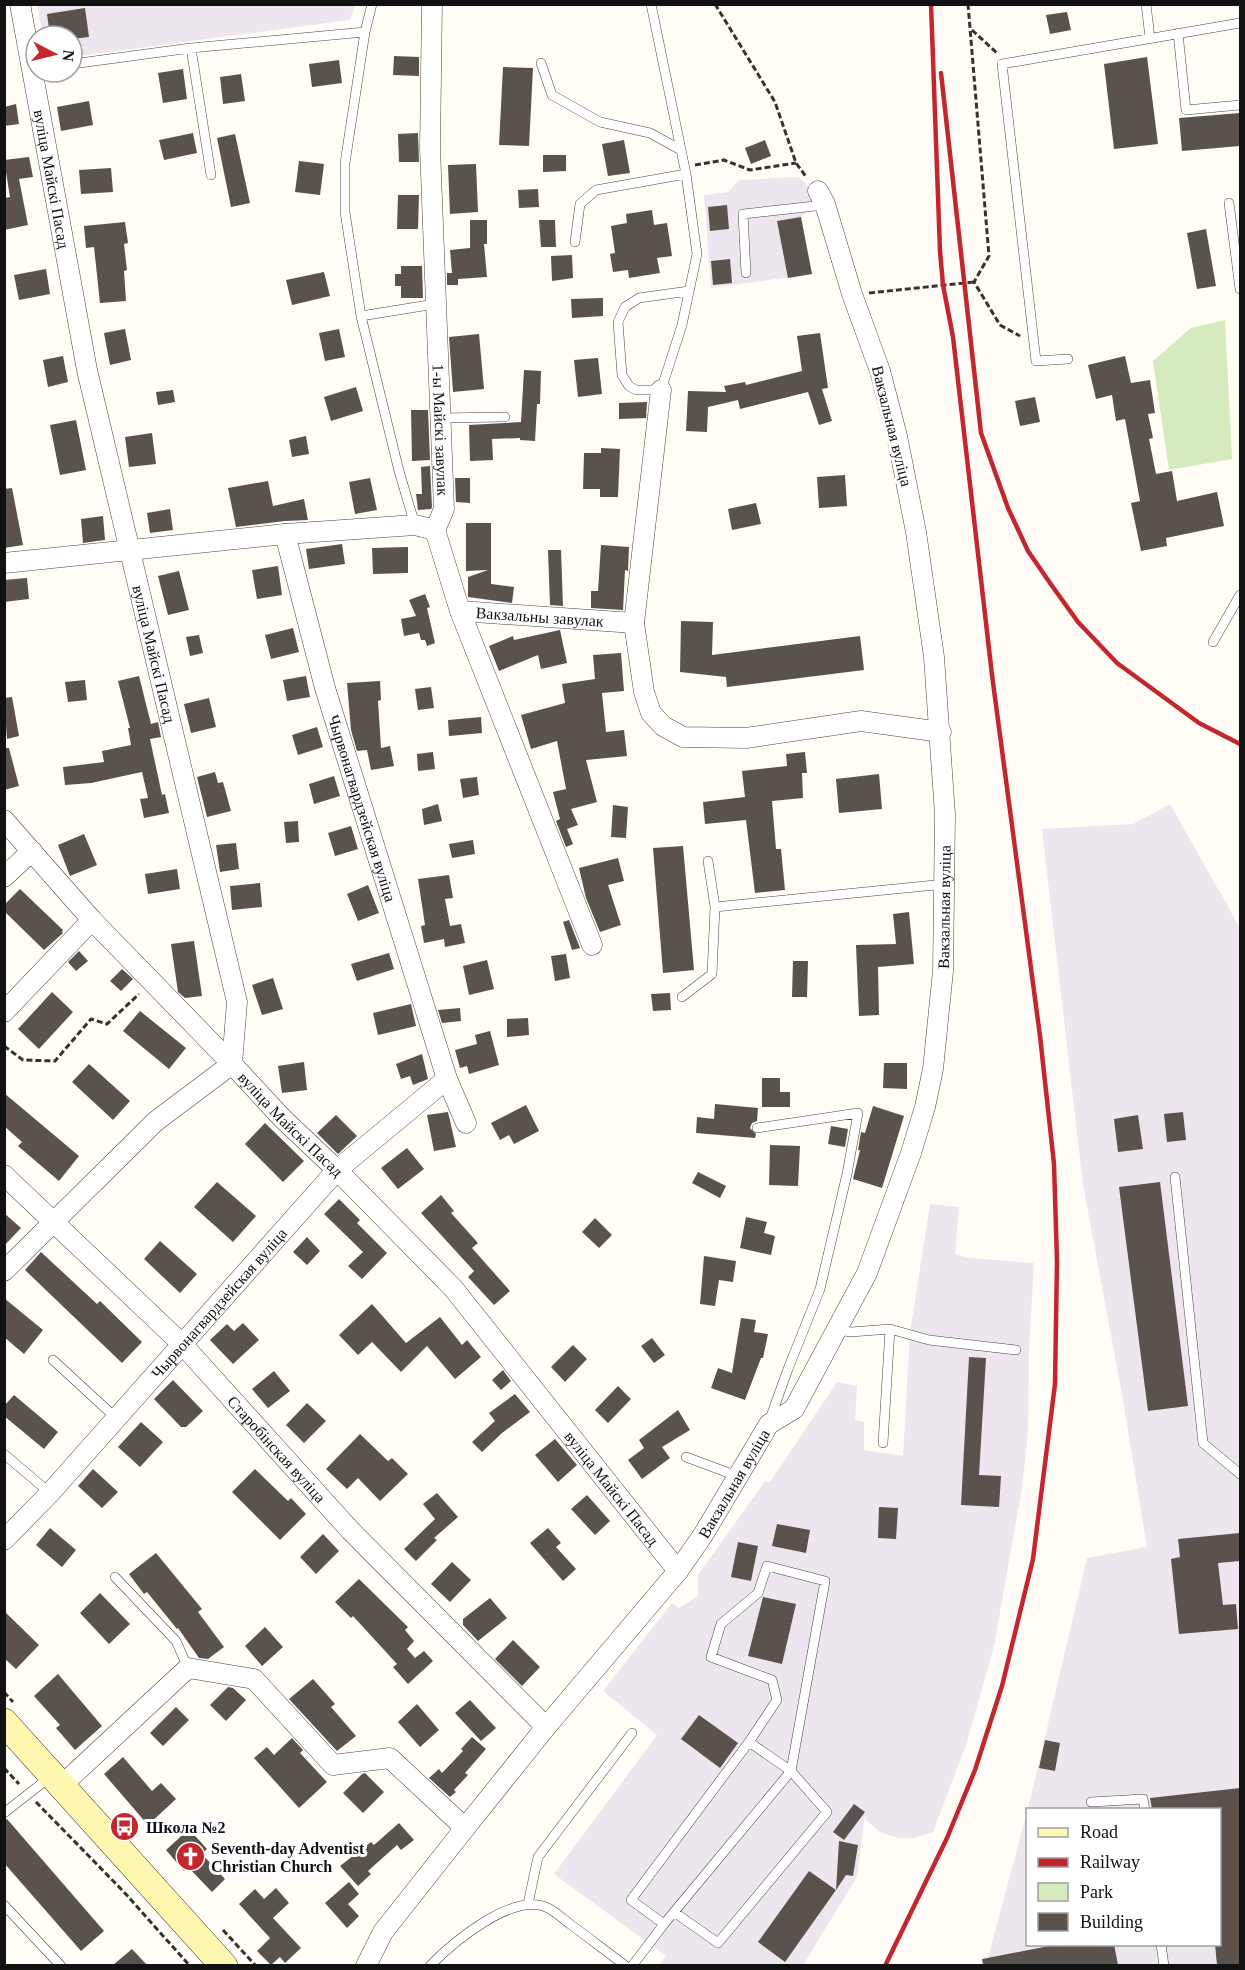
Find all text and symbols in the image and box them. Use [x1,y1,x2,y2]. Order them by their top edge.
north arrow [24,24,84,84]
text: N [59,49,78,63]
street label: вуліца Майскі Пасад [31,108,73,250]
street label: 1-ы Майскі завулак [430,364,452,496]
street label: Вакзальная вуліца [868,364,915,488]
street label: вуліца Майскі Пасад [130,584,179,725]
street label: Вакзальны завулак [475,604,605,629]
street label: Чырвонагвардзейская вуліца [325,713,400,904]
street label: Вакзальная вуліца [935,845,954,969]
street label: вуліца Майскі Пасад [235,1068,347,1180]
street label: Чырвонагвардзейская вуліца [148,1224,290,1381]
street label: Старобінская вуліца [225,1392,329,1506]
street label: Вакзальная вуліца [695,1426,773,1541]
street label: вуліца Майскі Пасад [561,1427,662,1549]
legend [1026,1808,1221,1946]
bus stop icon: Школа №2 [109,1811,141,1843]
place label: Школа №2 [146,1819,225,1836]
text: Road [1080,1822,1118,1842]
place label: Seventh-day Adventist Christian Church [211,1840,365,1875]
church icon: Seventh-day Adventist Christian Church [174,1841,206,1873]
text: Railway [1080,1852,1140,1872]
text: Park [1080,1882,1113,1902]
text: Building [1080,1912,1143,1932]

